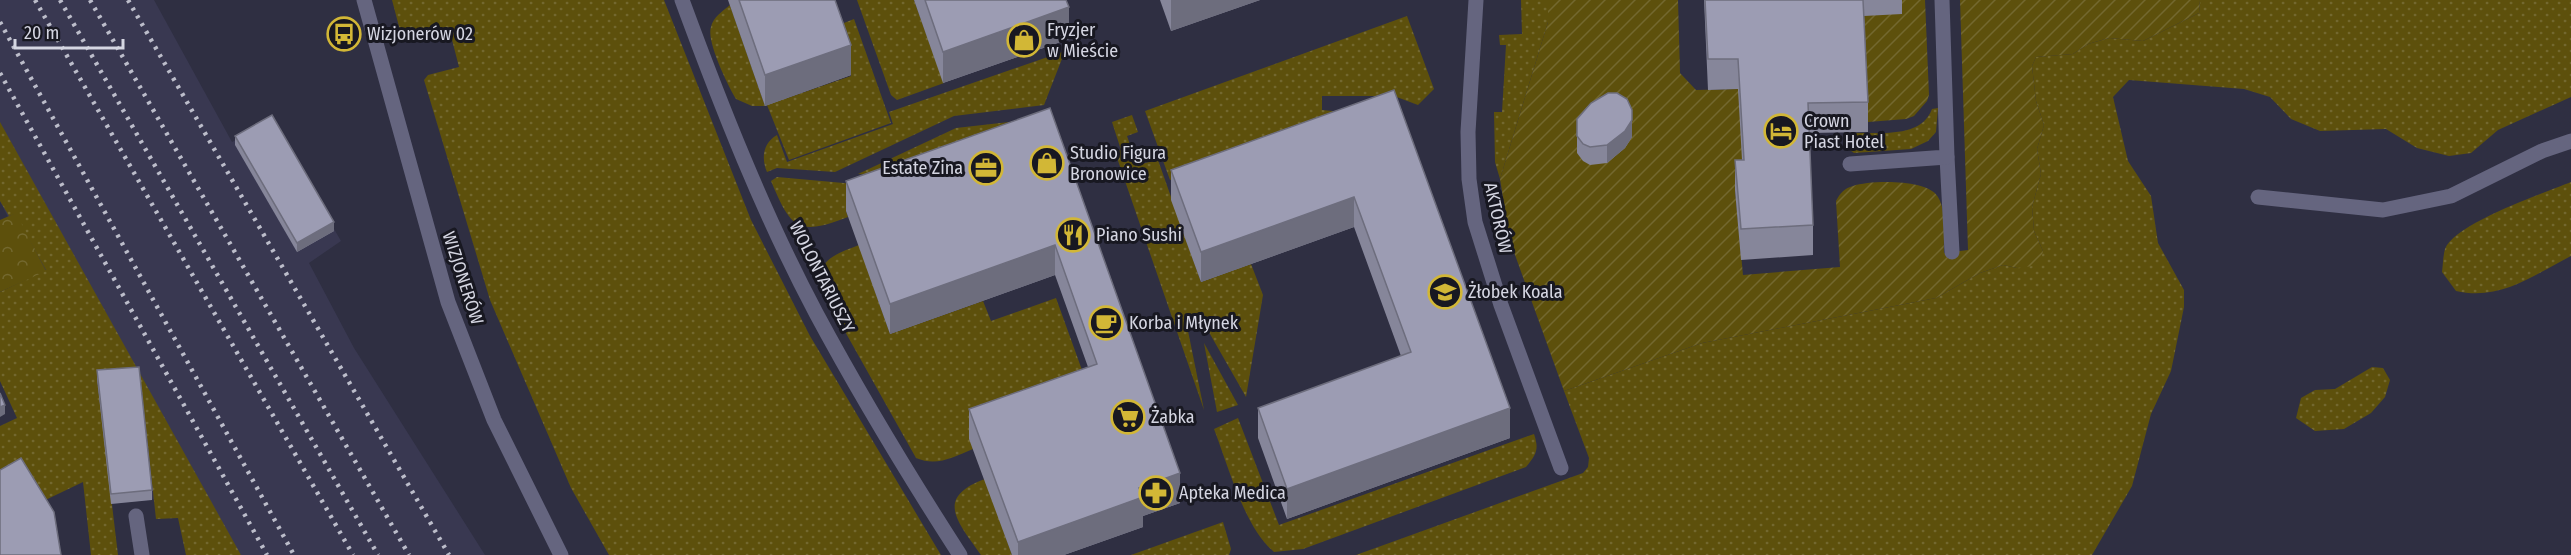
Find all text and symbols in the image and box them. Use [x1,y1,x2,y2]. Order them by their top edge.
scale bar [15,12,123,50]
bus stop icon: Wizjonerów 02 [326,16,362,52]
place label: Fryzjer w Mieście [1047,19,1118,62]
text: 20 m [24,22,59,44]
shop icon: Fryzjer w Mieście [1006,22,1042,58]
place label: Wizjonerów 02 [367,23,473,45]
place label: Crown Piast Hotel [1804,110,1884,153]
hotel icon: Crown Piast Hotel [1763,113,1799,149]
place label: Studio Figura Bronowice [1070,142,1166,185]
shop icon: Studio Figura Bronowice [1029,145,1065,181]
office icon: Estate Zina [968,150,1004,186]
place label: Estate Zina [882,157,963,179]
street label: AKTORÓW [1479,180,1517,256]
restaurant icon: Piano Sushi [1055,217,1091,253]
street label: WOLONTARIUSZY [784,218,860,336]
place label: Piano Sushi [1096,224,1182,246]
street label: WIZJONERÓW [438,229,489,328]
school or university icon: Żłobek Koala [1427,274,1463,310]
place label: Żłobek Koala [1468,281,1563,303]
cafe icon: Korba i Młynek [1088,305,1124,341]
place label: Korba i Młynek [1129,312,1239,334]
supermarket icon: Żabka [1110,399,1146,435]
place label: Żabka [1151,406,1195,428]
pharmacy icon: Apteka Medica [1138,475,1174,511]
place label: Apteka Medica [1179,482,1286,504]

